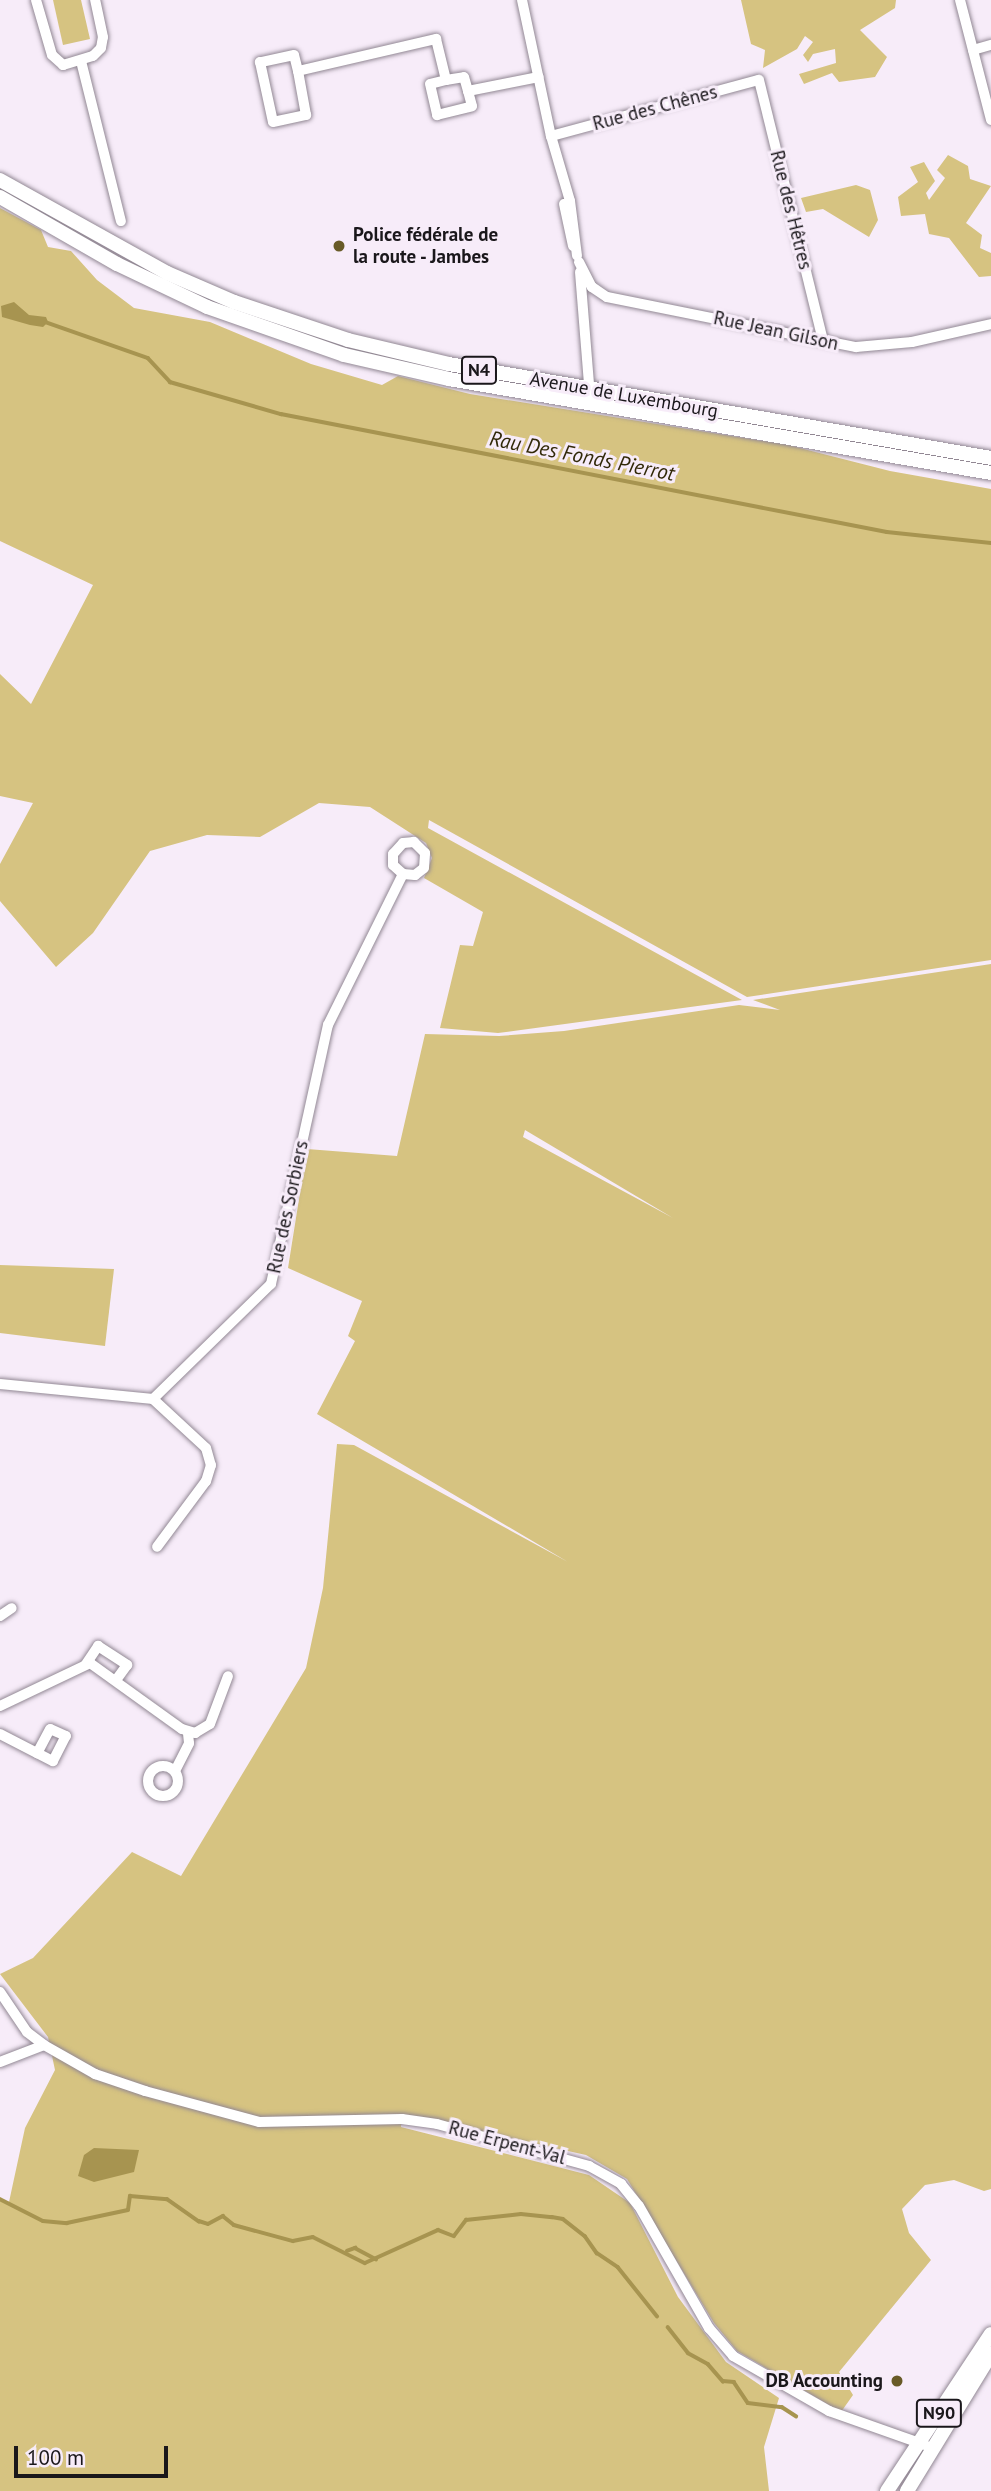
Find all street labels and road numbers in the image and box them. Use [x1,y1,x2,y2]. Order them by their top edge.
street label: Rue des Chênes [590,80,720,136]
street label: Rue des Hêtres [765,148,817,272]
street label: Rue Jean Gilson [712,307,840,355]
road number: N4 [460,356,498,384]
street label: Avenue de Luxembourg [528,367,720,423]
street label: Rue des Sorbiers [263,1138,313,1276]
street label: Rue Erpent-Val [446,2116,568,2170]
road number: N90 [914,2398,964,2428]

